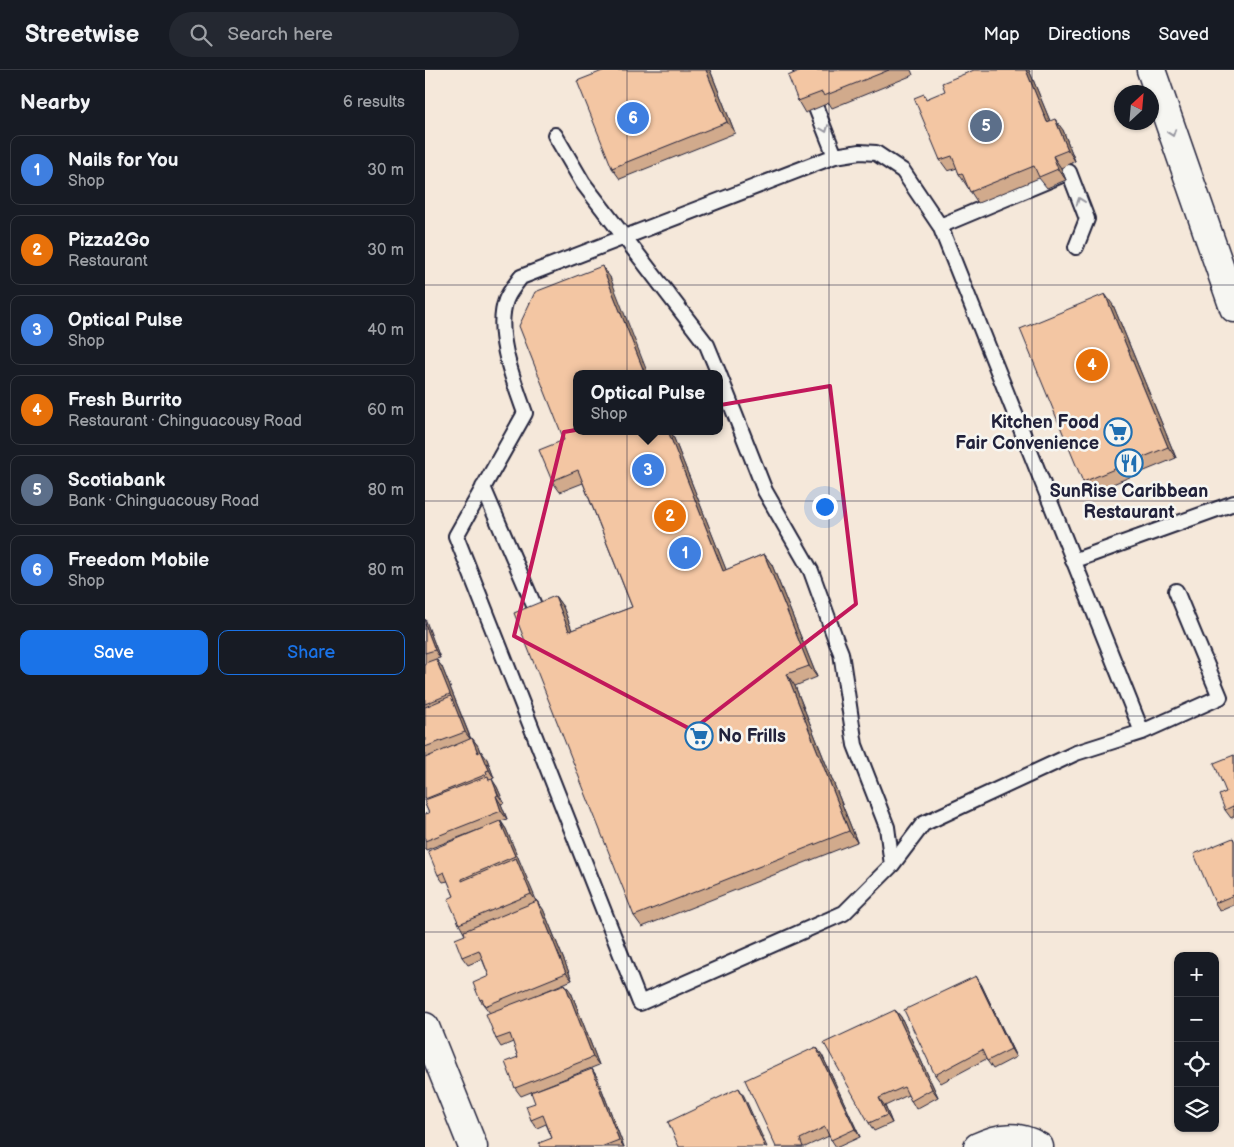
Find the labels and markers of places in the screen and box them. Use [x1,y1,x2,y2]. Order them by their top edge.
pin: 6 [617,99,649,137]
pin: 5 [970,107,1002,145]
pin: 4 [1076,346,1108,384]
place label: Kitchen Food Fair Convenience [955,412,1099,454]
supermarket icon: Kitchen Food Fair Convenience [1103,417,1133,447]
restaurant icon: SunRise Caribbean Restaurant [1114,448,1144,478]
pin: 3 [632,451,664,489]
place label: SunRise Caribbean Restaurant [1050,481,1208,523]
pin: 2 [654,497,686,535]
pin: 1 [669,534,701,572]
supermarket icon: No Frills [684,721,714,751]
place label: No Frills [718,726,786,747]

